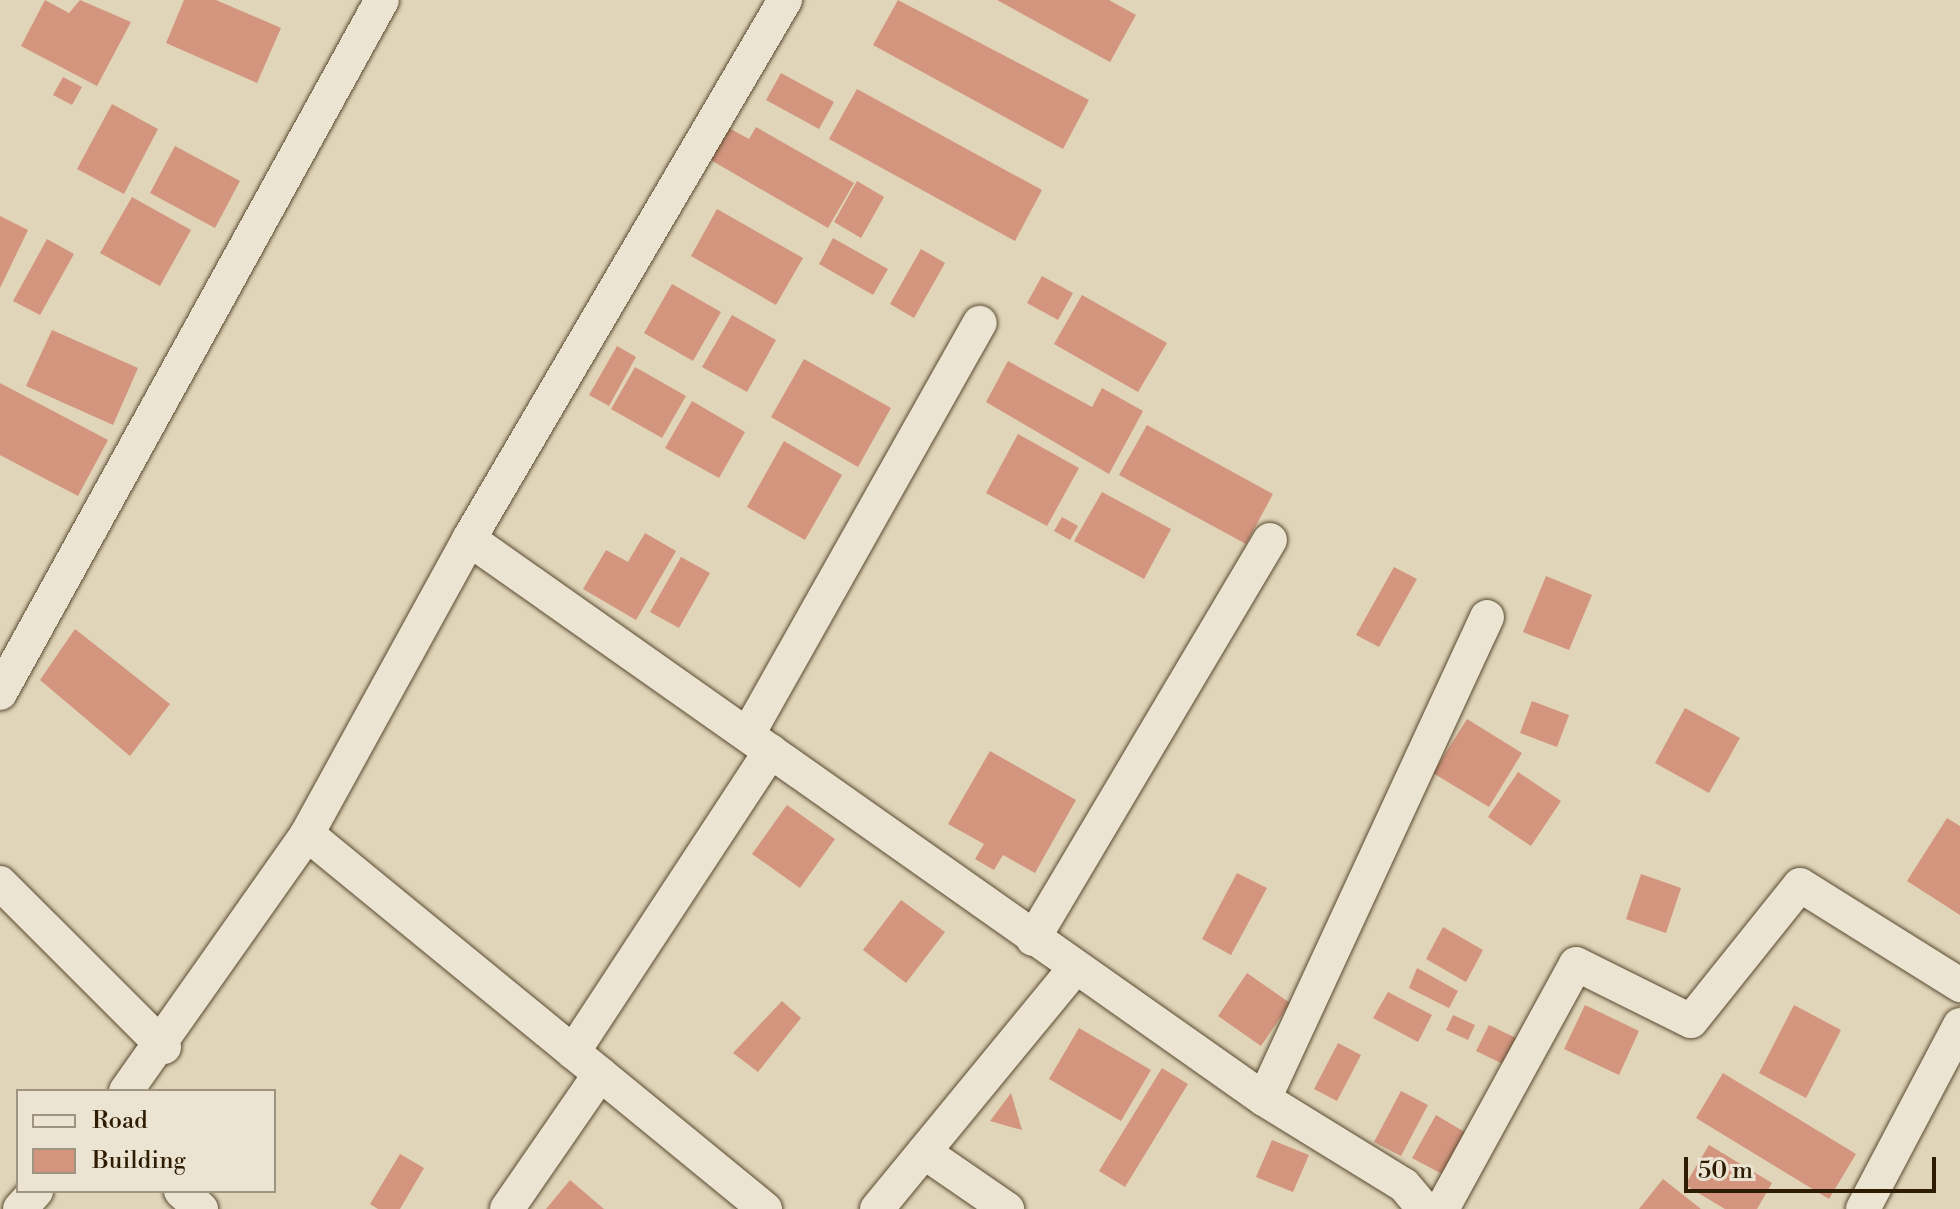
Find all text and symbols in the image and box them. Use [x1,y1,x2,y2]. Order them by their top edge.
legend [16,1089,276,1193]
text: Road [92,1106,148,1136]
scale bar [1688,1141,1940,1191]
text: Building [92,1146,186,1176]
text: 50 m [1698,1156,1753,1186]

